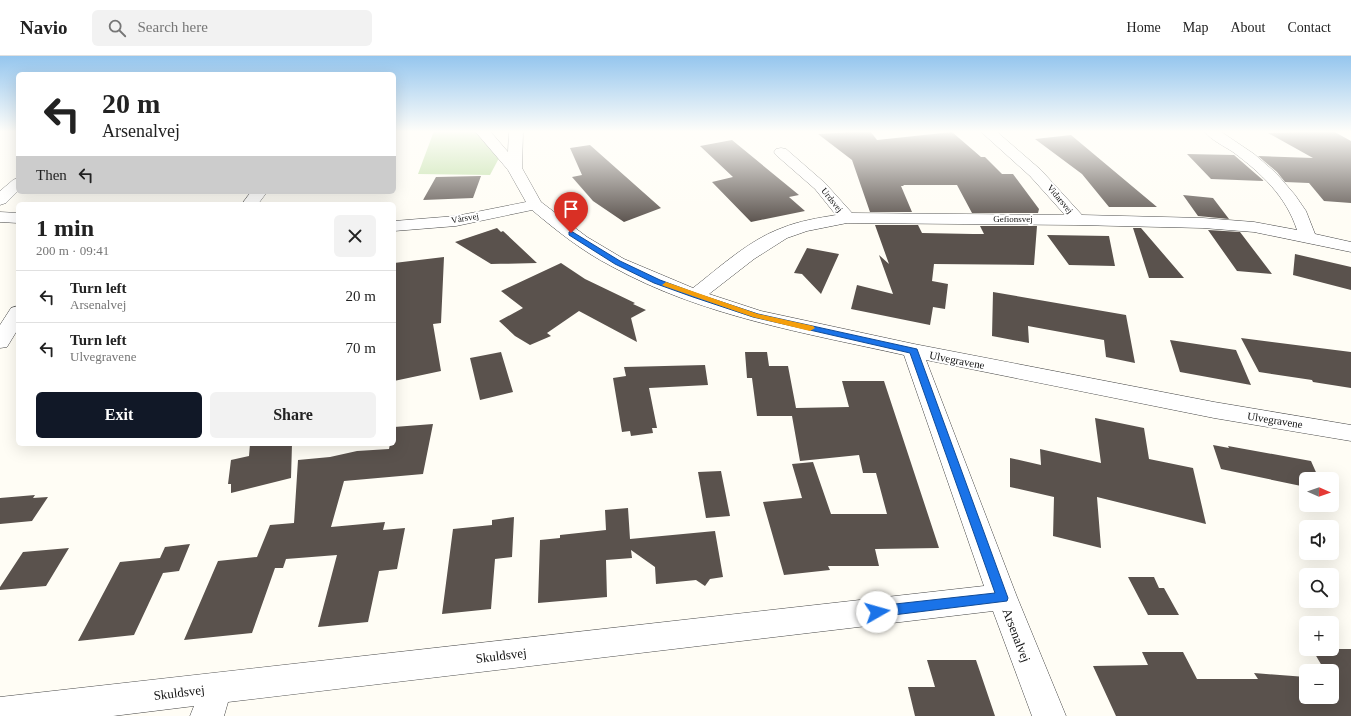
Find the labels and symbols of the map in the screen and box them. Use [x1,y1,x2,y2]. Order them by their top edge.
street label: Vidarsvej [1045,183,1075,215]
street label: Urdsvej [819,186,845,214]
pin [554,192,588,233]
street label: Vårsvej [450,211,480,225]
street label: Gefionsvej [993,214,1033,224]
street label: Ulvegravene [928,349,986,371]
street label: Ulvegravene [1246,410,1304,430]
north arrow [1299,472,1339,512]
position arrow [856,591,898,633]
street label: Arsenalvej [999,606,1034,664]
street label: Skuldsvej [475,645,527,666]
street label: Skuldsvej [153,682,205,703]

